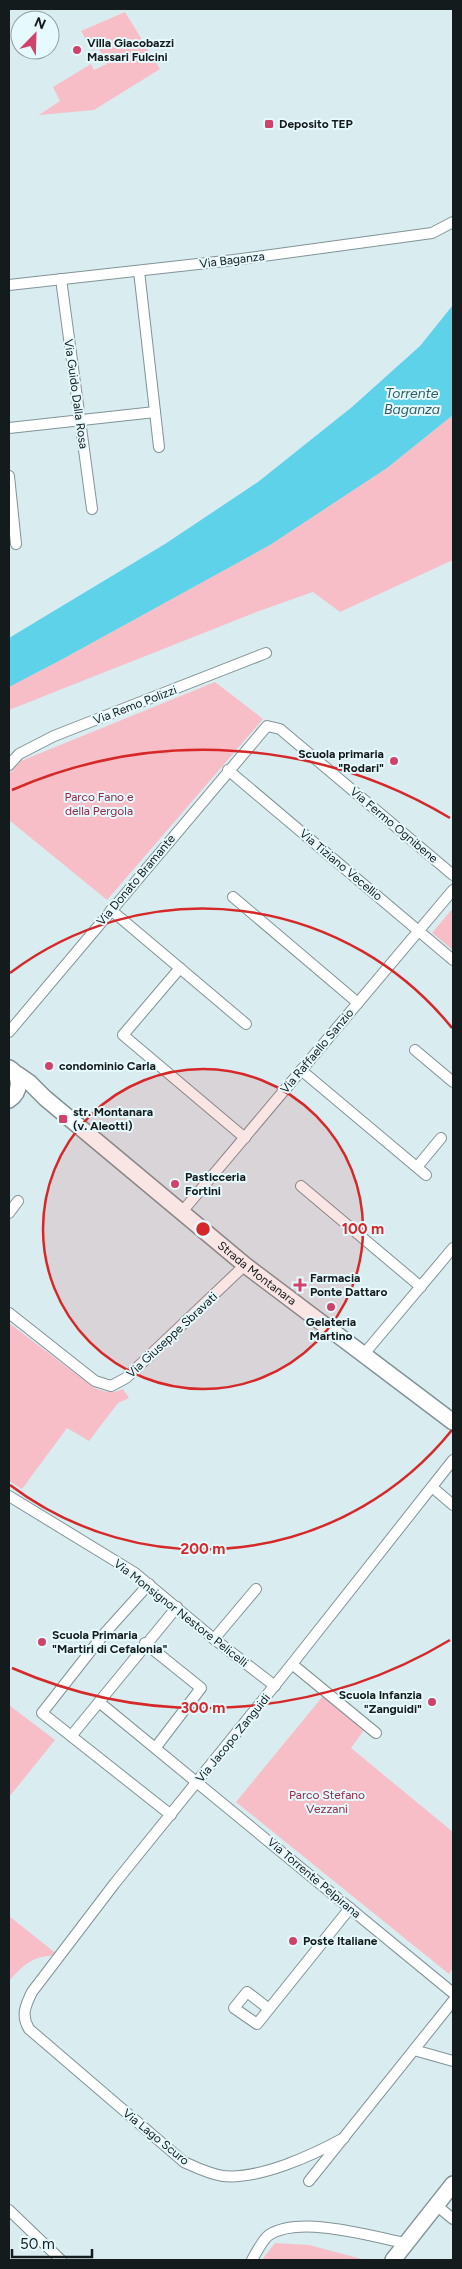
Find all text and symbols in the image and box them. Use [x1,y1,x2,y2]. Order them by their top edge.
north arrow [10,10,60,60]
text: N [32,14,48,33]
place label: Villa Giacobazzi Massari Fulcini [87,36,174,64]
marker: Villa Giacobazzi Massari Fulcini [71,44,83,56]
place label: Deposito TEP [279,117,354,131]
marker: Deposito TEP [263,118,275,130]
street label: Via Baganza [199,249,265,271]
street label: Via Guido Dalla Rosa [61,338,91,450]
water label: Torrente Baganza [384,385,440,418]
street label: Via Remo Polizzi [91,683,179,727]
place label: Scuola primaria "Rodari" [298,747,384,775]
marker: Scuola primaria "Rodari" [388,755,400,767]
street label: Via Fermo Ognibene [347,784,441,866]
park label: Parco Fano e della Pergola [64,790,134,818]
street label: Via Tiziano Vecellio [297,826,385,904]
street label: Via Donato Bramante [94,831,178,928]
street label: Via Raffaello Sanzio [277,1006,357,1096]
place label: condominio Carla [59,1059,156,1073]
marker: condominio Carla [43,1060,55,1072]
place label: str. Montanara (v. Aleotti) [73,1105,153,1133]
marker: str. Montanara (v. Aleotti) [57,1113,69,1125]
place label: Pasticceria Fortini [185,1170,246,1198]
marker: Pasticceria Fortini [169,1178,181,1190]
centre of rings [194,1220,212,1238]
text: 100 m [342,1220,384,1238]
street label: Strada Montanara [215,1238,299,1308]
place label: Farmacia Ponte Dattaro [310,1271,387,1299]
marker: Farmacia Ponte Dattaro [294,1279,306,1291]
street label: Via Giuseppe Sbravati [124,1289,220,1381]
marker: Gelateria Martino [325,1301,337,1313]
place label: Gelateria Martino [306,1315,356,1343]
text: 200 m [181,1540,225,1558]
street label: Via Monsignor Nestore Pelicelli [111,1556,251,1670]
place label: Scuola Primaria "Martiri di Cefalonia" [52,1628,167,1656]
marker: Scuola Primaria "Martiri di Cefalonia" [36,1636,48,1648]
place label: Scuola Infanzia "Zanguidi" [339,1688,422,1716]
street label: Via Jacopo Zanguidi [193,1691,273,1785]
marker: Scuola Infanzia "Zanguidi" [426,1696,438,1708]
text: 300 m [181,1699,225,1717]
park label: Parco Stefano Vezzani [289,1788,365,1816]
street label: Via Torrente Pelpirana [265,1835,363,1921]
place label: Poste Italiane [303,1934,378,1948]
marker: Poste Italiane [287,1935,299,1947]
street label: Via Lago Scuro [120,2106,192,2168]
scale bar [12,2226,92,2258]
text: 50 m [20,2235,55,2253]

